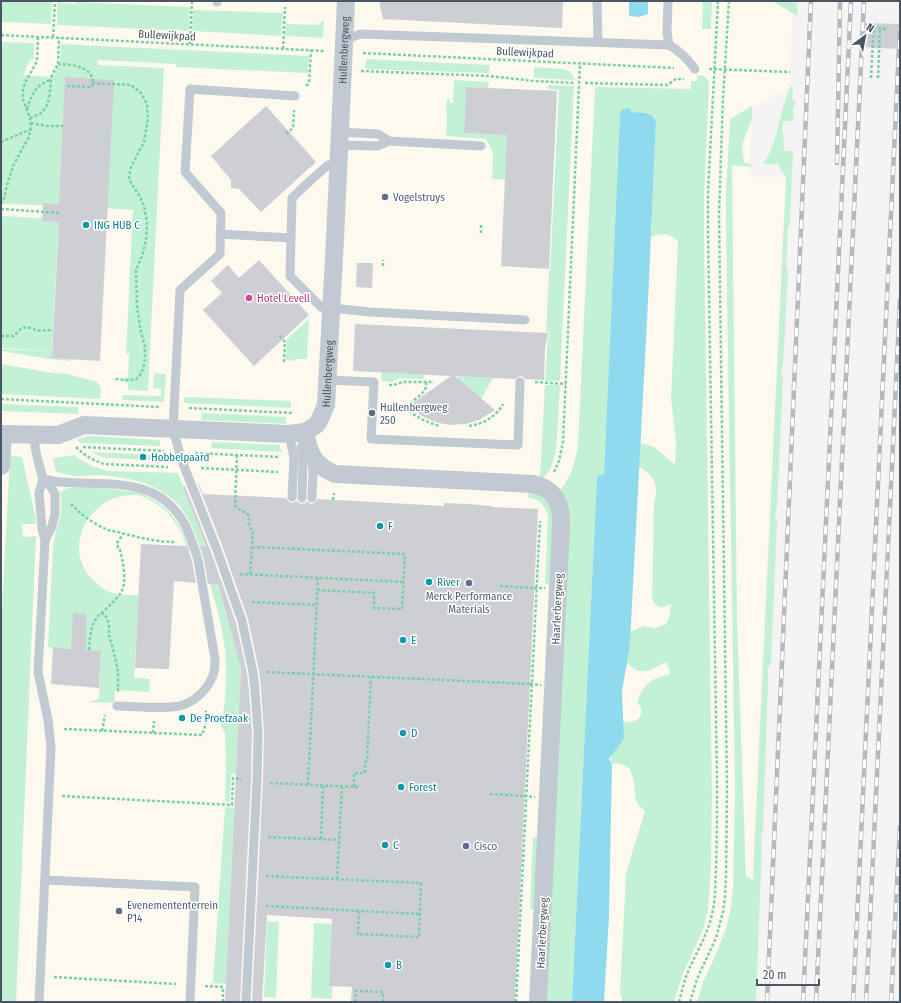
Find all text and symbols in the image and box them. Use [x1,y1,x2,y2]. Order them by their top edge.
street label: Hullenbergweg [336,15,352,84]
north arrow [845,16,885,56]
text: N [864,21,876,35]
street label: Bullewijkpad [138,27,196,44]
street label: Bullewijkpad [496,44,554,61]
place label: Vogelstruys [393,191,445,204]
marker: Vogelstruys [380,192,390,202]
place label: ING HUB C [94,219,140,232]
marker: ING HUB C [81,220,91,230]
place label: Hotel Levell [257,292,310,305]
marker: Hotel Levell [244,293,254,303]
street label: Hullenbergweg [320,339,337,408]
place label: Hullenbergweg 250 [380,401,448,427]
marker: Hullenbergweg 250 [367,408,377,418]
place label: Hobbelpaard [151,451,209,464]
marker: Hobbelpaard [138,452,148,462]
place label: F [388,520,393,533]
marker: F [375,521,385,531]
street label: Haarlerbergweg [549,572,566,645]
place label: River [437,576,460,589]
marker: River [424,577,434,587]
marker: Merck Performance Materials [464,578,474,588]
place label: Merck Performance Materials [426,590,512,616]
place label: E [411,634,416,647]
marker: E [398,635,408,645]
place label: De Proefzaak [190,712,249,725]
marker: De Proefzaak [177,713,187,723]
place label: D [411,727,417,740]
marker: D [398,728,408,738]
place label: Forest [409,781,437,794]
marker: Forest [396,782,406,792]
place label: C [393,839,399,852]
marker: C [380,840,390,850]
place label: Cisco [474,840,498,853]
marker: Cisco [461,841,471,851]
street label: Haarlerbergweg [534,896,551,969]
place label: Evenemententerrein P14 [127,899,218,925]
marker: Evenemententerrein P14 [114,906,124,916]
place label: B [396,959,402,972]
marker: B [383,960,393,970]
scale bar [757,961,819,987]
text: 20 m [763,968,787,982]

